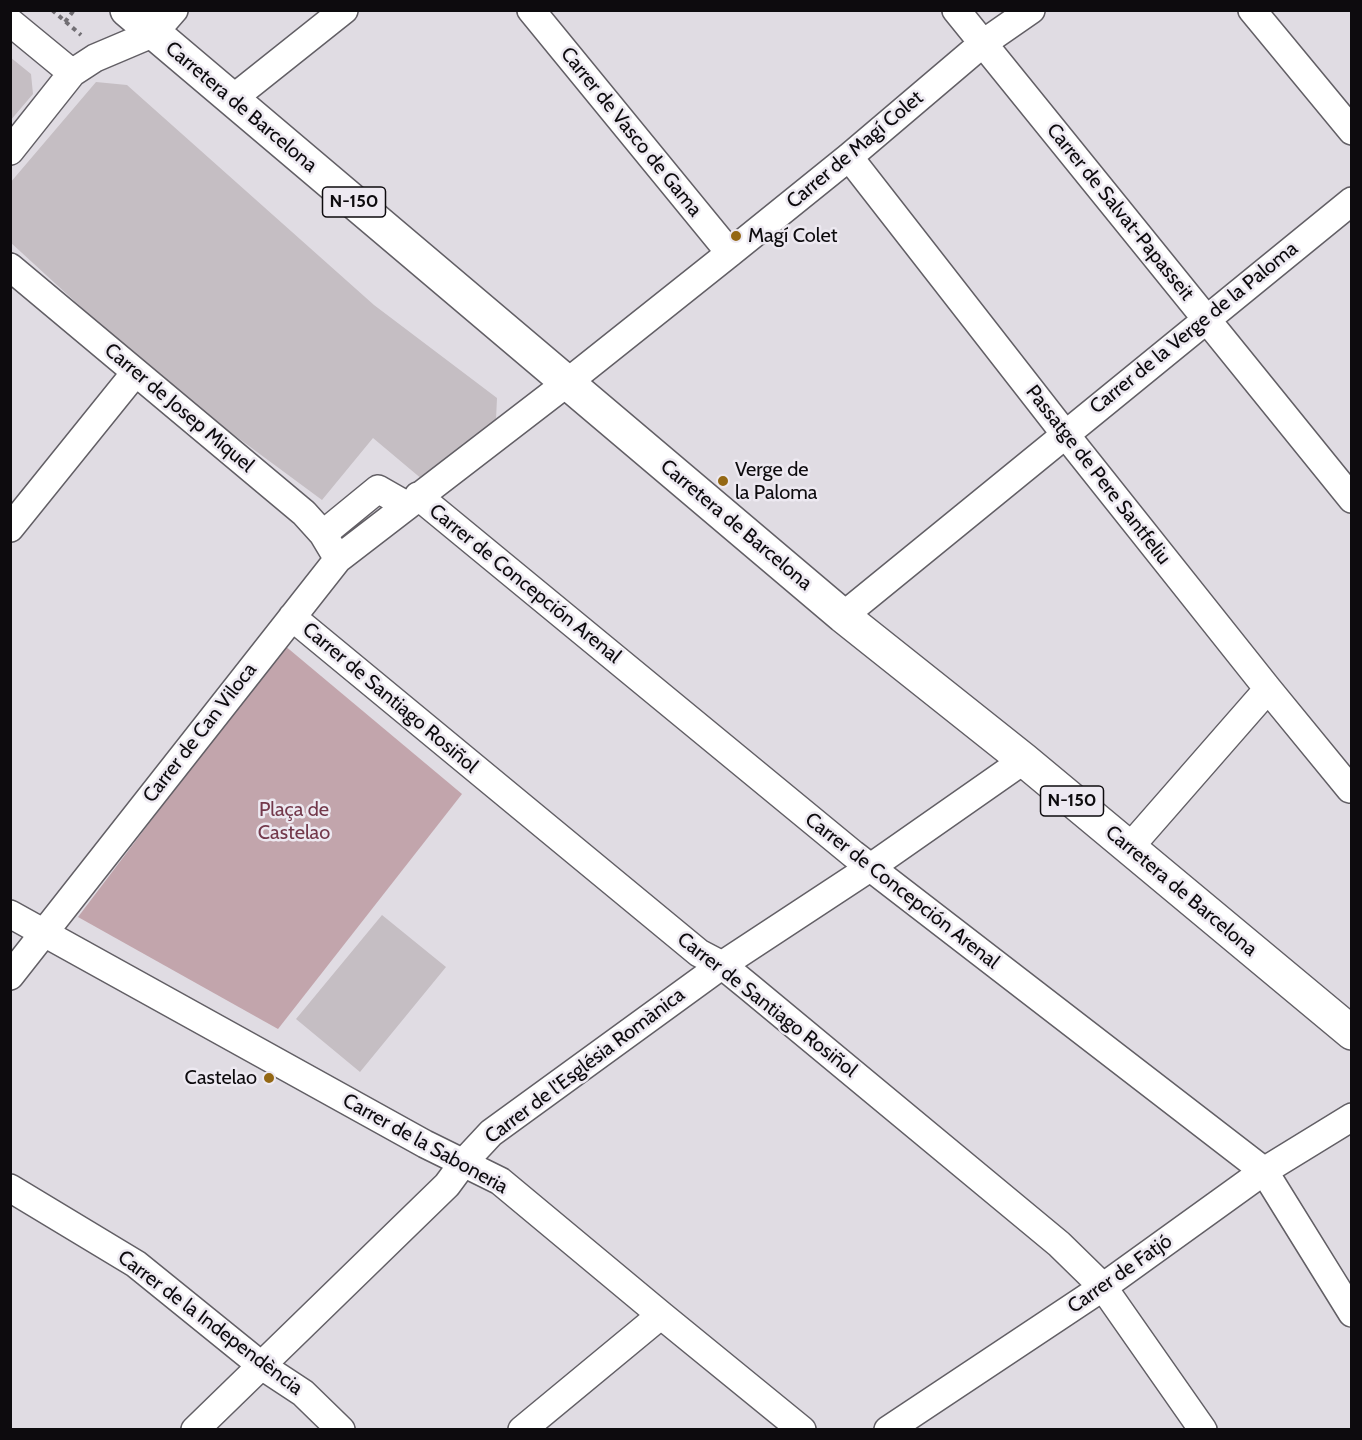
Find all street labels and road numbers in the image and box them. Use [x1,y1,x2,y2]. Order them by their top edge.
street label: Carretera de Barcelona [160,37,322,177]
street label: Carrer de Vasco de Gama [555,42,707,222]
street label: Carrer de Magí Colet [782,86,928,214]
street label: Carrer de Salvat-Papasseit [1041,119,1199,305]
road number: N-150 [322,187,386,217]
street label: Carrer de la Verge de la Paloma [1085,237,1303,419]
street label: Carrer de Josep Miquel [99,338,259,478]
street label: Passatge de Pere Santfeliu [1020,380,1176,570]
street label: Carretera de Barcelona [655,455,817,595]
street label: Carrer de Concepción Arenal [424,499,626,669]
street label: Carrer de Santiago Rosiñol [297,618,483,778]
street label: Carrer de Can Viloca [138,658,262,808]
road number: N-150 [1040,786,1104,816]
street label: Carrer de Concepción Arenal [800,808,1004,974]
street label: Carretera de Barcelona [1100,821,1262,961]
street label: Carrer de Santiago Rosiñol [672,927,862,1083]
street label: Carrer de l'Església Romànica [480,983,690,1149]
street label: Carrer de la Saboneria [338,1089,512,1199]
street label: Carrer de Fatjó [1063,1229,1177,1319]
street label: Carrer de la Independència [113,1246,307,1400]

